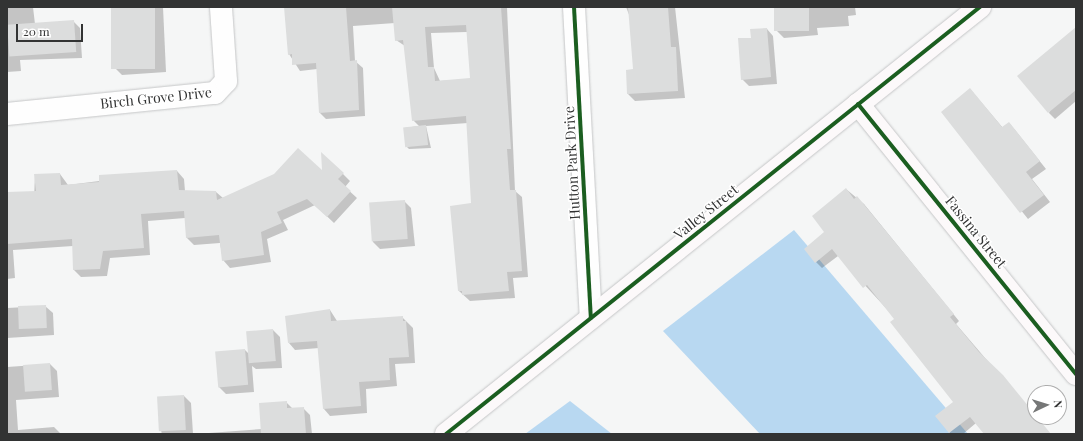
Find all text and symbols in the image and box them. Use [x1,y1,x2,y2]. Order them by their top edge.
scale bar [18,16,85,42]
text: 20 m [23,23,50,39]
street label: Birch Grove Drive [99,84,213,112]
street label: Hutton Park Drive [561,106,583,220]
street label: Valley Street [670,181,742,243]
street label: Fassina Street [942,193,1010,271]
north arrow [1027,385,1067,425]
text: N [1051,400,1066,409]

